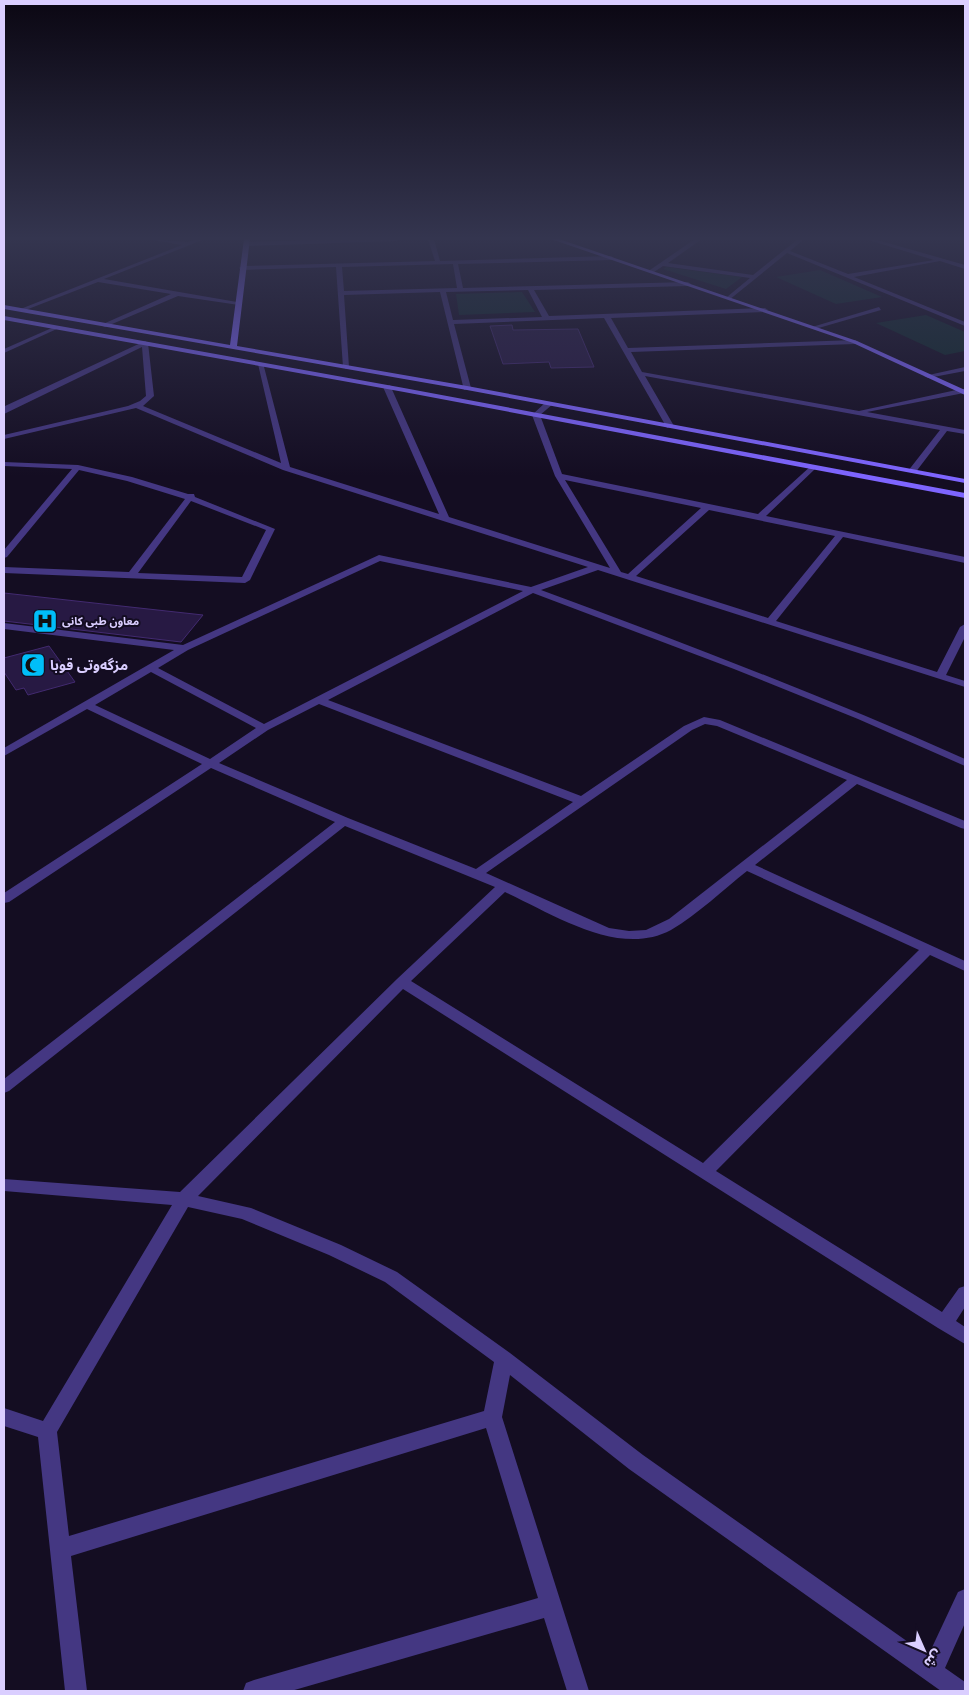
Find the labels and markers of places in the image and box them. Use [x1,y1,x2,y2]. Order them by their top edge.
hospital icon: معاون طبی کانی [32,608,58,634]
place label: معاون طبی کانی [62,615,139,628]
mosque icon: مزگەوتی قوبا [20,652,46,678]
place label: مزگەوتی قوبا [50,657,128,674]

